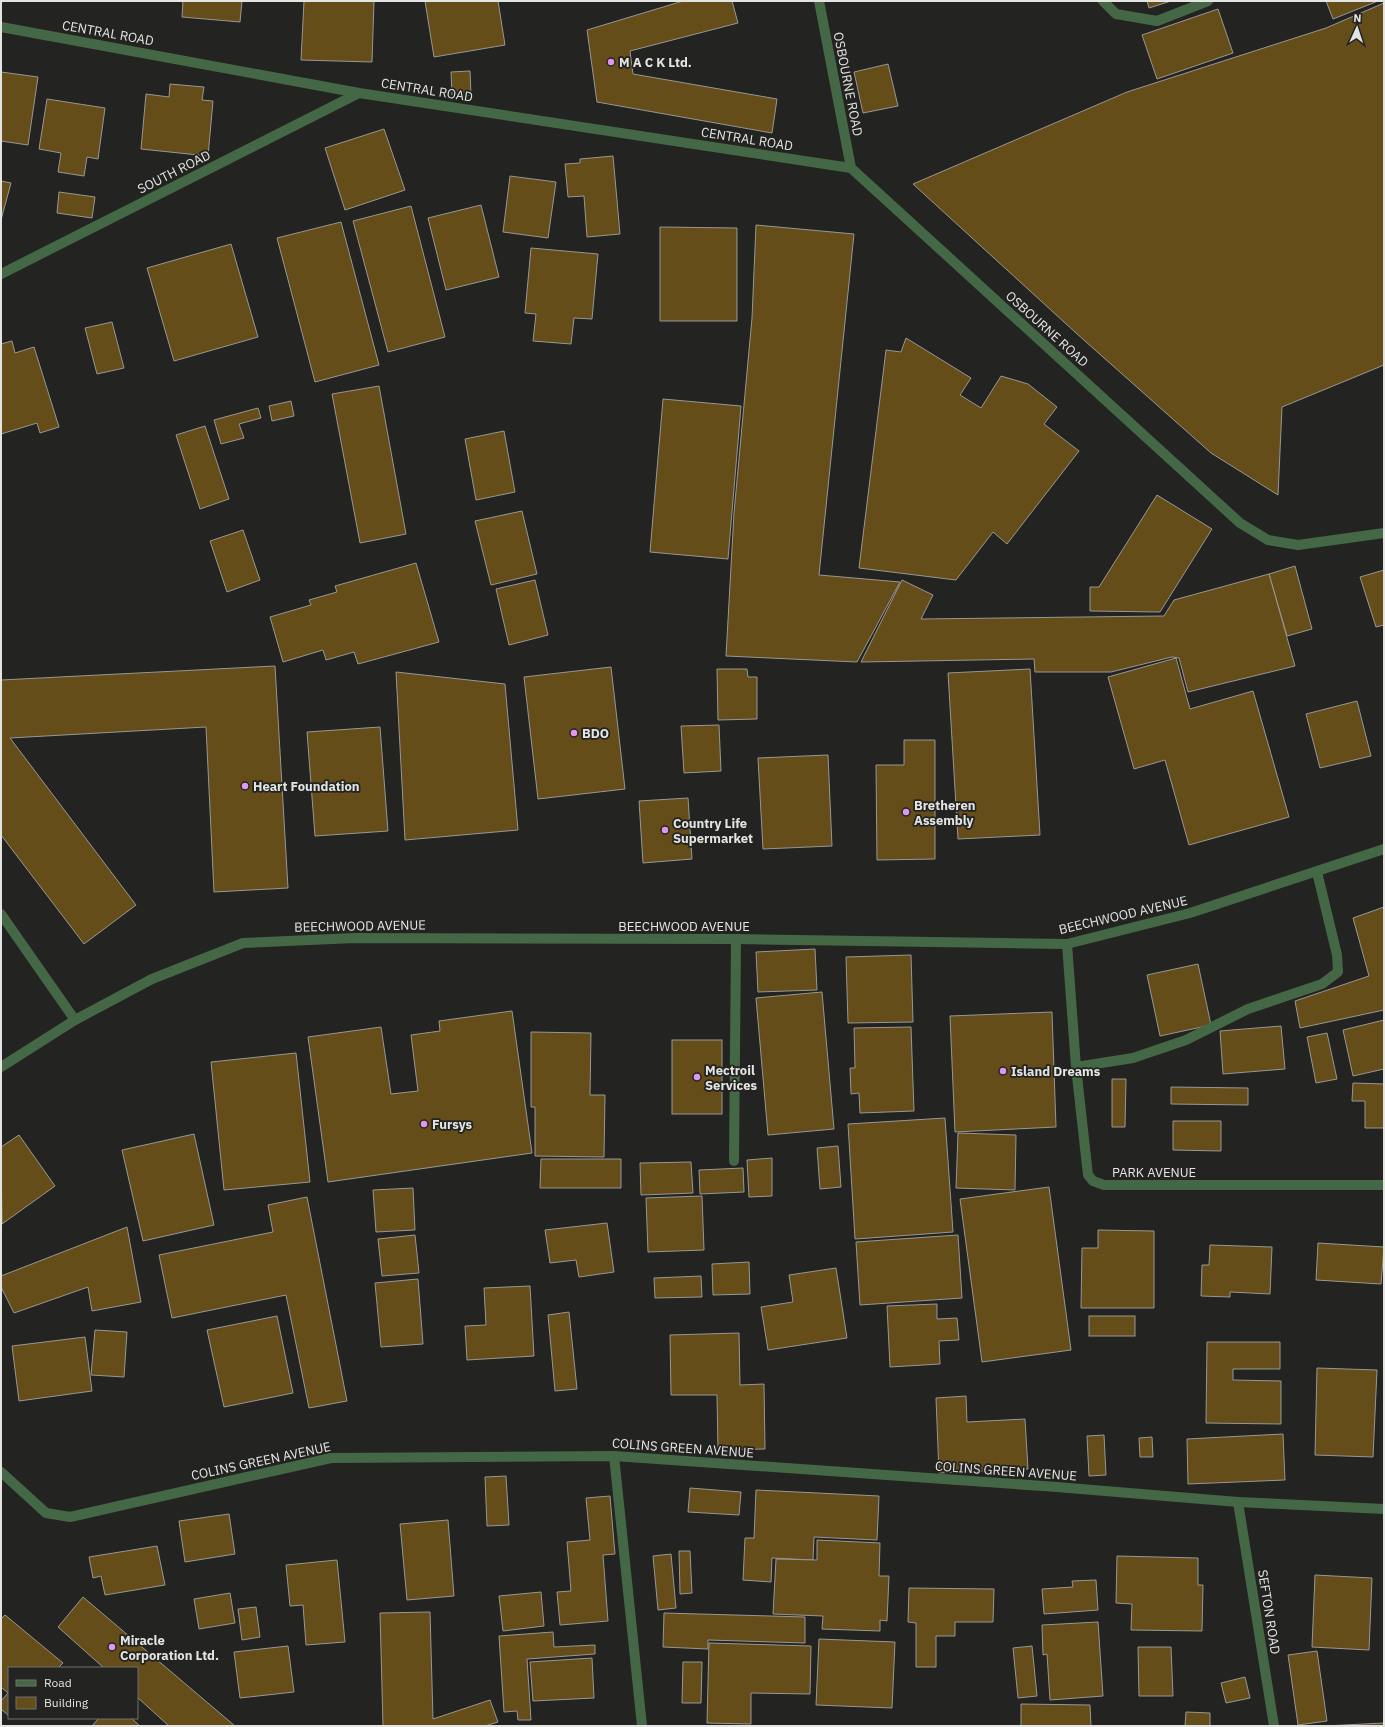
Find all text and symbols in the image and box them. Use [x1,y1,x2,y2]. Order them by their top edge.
north arrow [1337,8,1377,48]
text: N [1353,11,1362,25]
street label: CENTRAL ROAD [61,17,155,49]
street label: OSBOURNE ROAD [830,31,866,137]
place label: M A C K Ltd. [619,54,692,71]
marker: M A C K Ltd. [606,57,616,67]
street label: CENTRAL ROAD [380,74,474,106]
street label: CENTRAL ROAD [700,123,794,155]
street label: SOUTH ROAD [135,146,213,198]
street label: OSBOURNE ROAD [1002,287,1092,371]
place label: BDO [582,725,609,742]
marker: BDO [569,728,579,738]
place label: Heart Foundation [253,778,359,795]
marker: Heart Foundation [240,781,250,791]
place label: Bretheren Assembly [914,797,975,829]
marker: Bretheren Assembly [901,807,911,817]
place label: Country Life Supermarket [673,815,753,847]
marker: Country Life Supermarket [660,825,670,835]
street label: BEECHWOOD AVENUE [1057,892,1189,938]
street label: BEECHWOOD AVENUE [294,916,426,936]
street label: BEECHWOOD AVENUE [618,918,750,935]
place label: Mectroil Services [705,1062,757,1094]
place label: Island Dreams [1011,1063,1101,1080]
marker: Island Dreams [998,1066,1008,1076]
marker: Mectroil Services [692,1072,702,1082]
place label: Fursys [432,1116,473,1133]
marker: Fursys [419,1119,429,1129]
street label: PARK AVENUE [1112,1164,1196,1181]
street label: COLINS GREEN AVENUE [611,1435,755,1461]
street label: COLINS GREEN AVENUE [190,1438,332,1484]
street label: COLINS GREEN AVENUE [934,1458,1078,1484]
street label: SEFTON ROAD [1254,1569,1284,1655]
place label: Miracle Corporation Ltd. [120,1632,219,1664]
marker: Miracle Corporation Ltd. [107,1642,117,1652]
legend [8,1667,138,1719]
text: Road [44,1675,72,1690]
text: Building [44,1695,89,1710]

